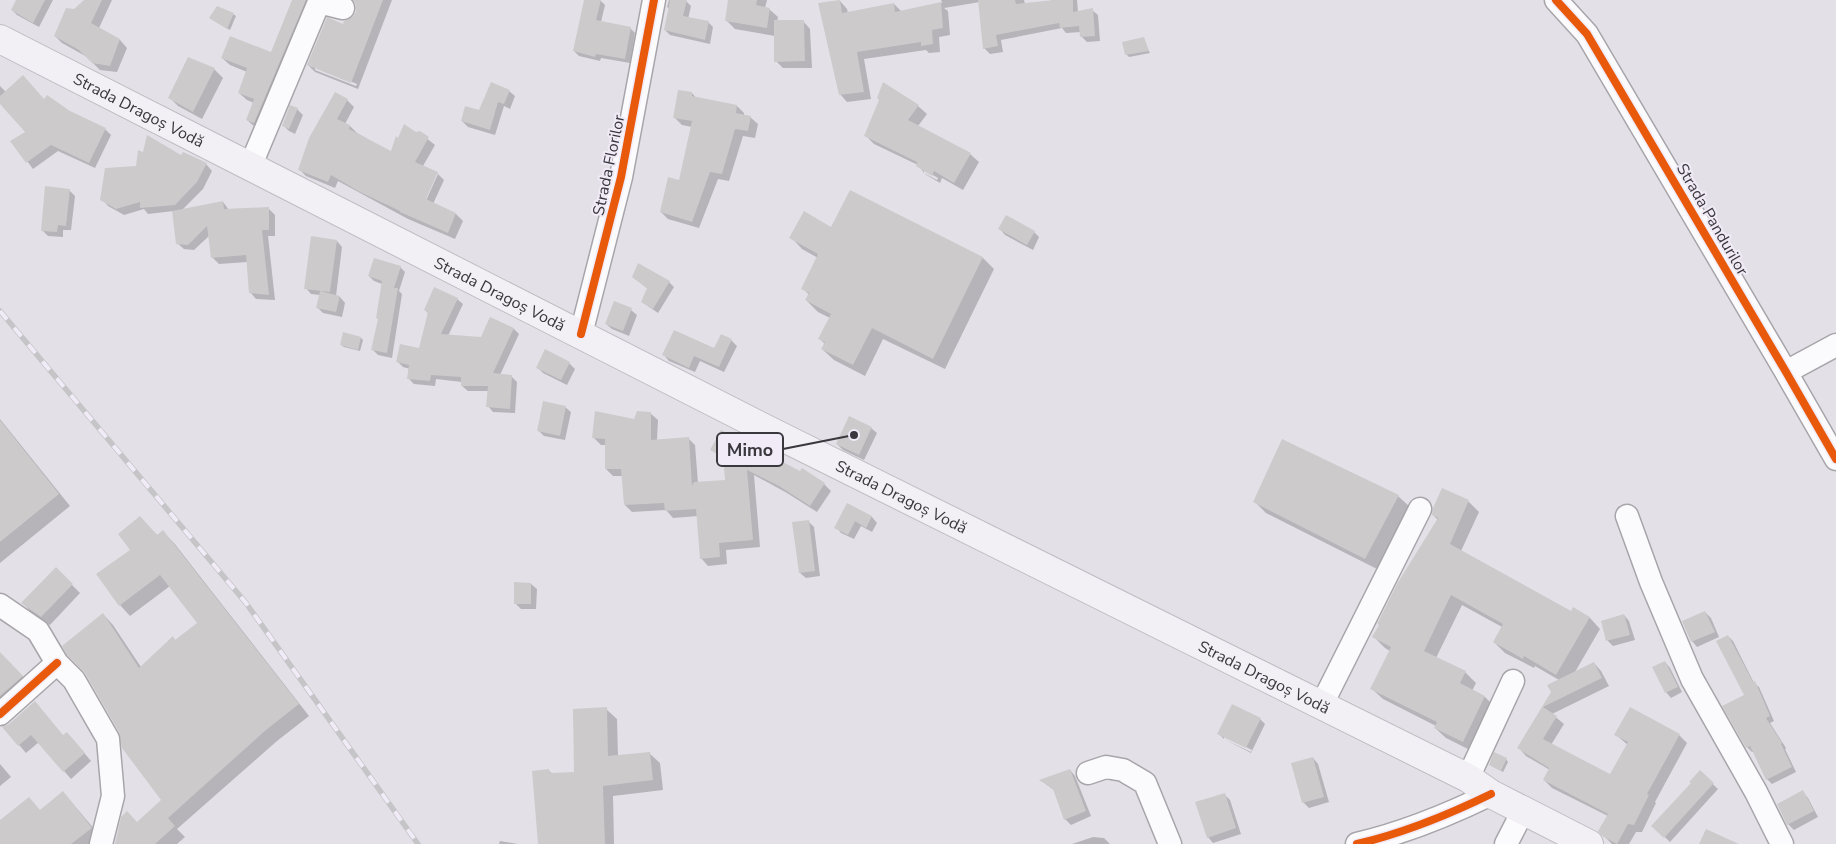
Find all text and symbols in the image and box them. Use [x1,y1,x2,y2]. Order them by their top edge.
street label: Strada Dragoș Vodă [69,68,208,153]
street label: Strada Florilor [588,113,630,218]
street label: Strada Pandurilor [1671,160,1753,280]
street label: Strada Dragoș Vodă [430,252,569,337]
callout: Mimo [717,433,783,466]
text: Mimo [727,438,773,462]
street label: Strada Dragoș Vodă [832,455,971,539]
street label: Strada Dragoș Vodă [1194,636,1333,720]

